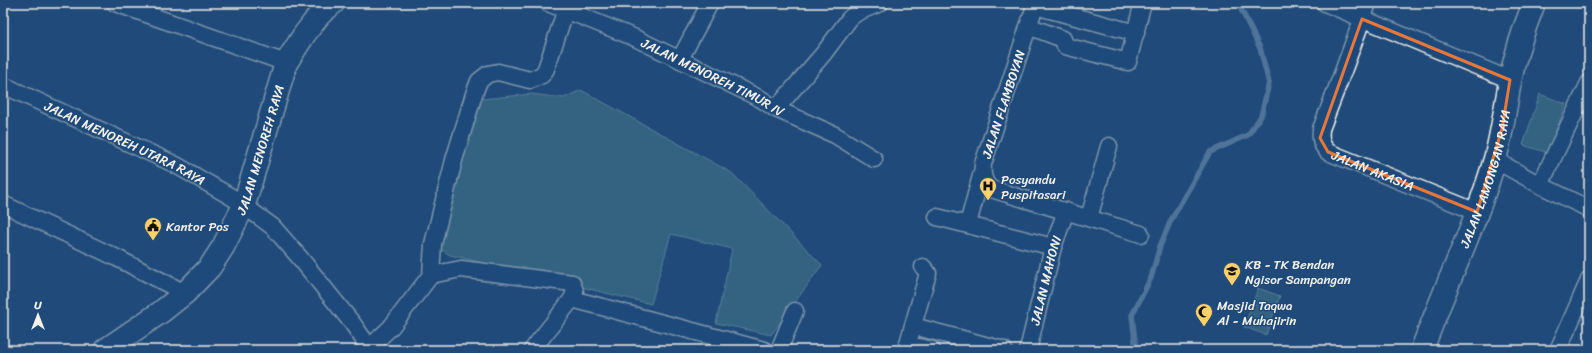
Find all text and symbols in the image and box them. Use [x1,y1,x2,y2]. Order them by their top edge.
street label: JALAN MENOREH TIMUR IV [636,31,789,124]
street label: JALAN FLAMBOYAN [975,47,1032,162]
street label: JALAN MENOREH RAYA [229,82,291,220]
street label: JALAN MENOREH UTARA RAYA [40,94,210,192]
street label: JALAN LAMONGAN RAYA [1453,108,1517,252]
street label: JALAN AKASIA [1327,143,1418,198]
place label: Posyandu Puspitasari [1001,168,1066,206]
hospital icon: Posyandu Puspitasari [978,176,998,201]
place label: Kantor Pos [166,215,230,238]
public building icon: Kantor Pos [143,216,163,241]
street label: JALAN MAHONI [1023,232,1068,328]
place label: KB - TK Bendan Ngisor Sampangan [1245,253,1351,291]
school or university icon: KB - TK Bendan Ngisor Sampangan [1222,261,1242,286]
place label: Masjid Taqwa Al - Muhajirin [1216,294,1296,332]
north arrow [18,295,58,335]
text: U [34,296,42,315]
mosque icon: Masjid Taqwa Al - Muhajirin [1194,302,1214,327]

